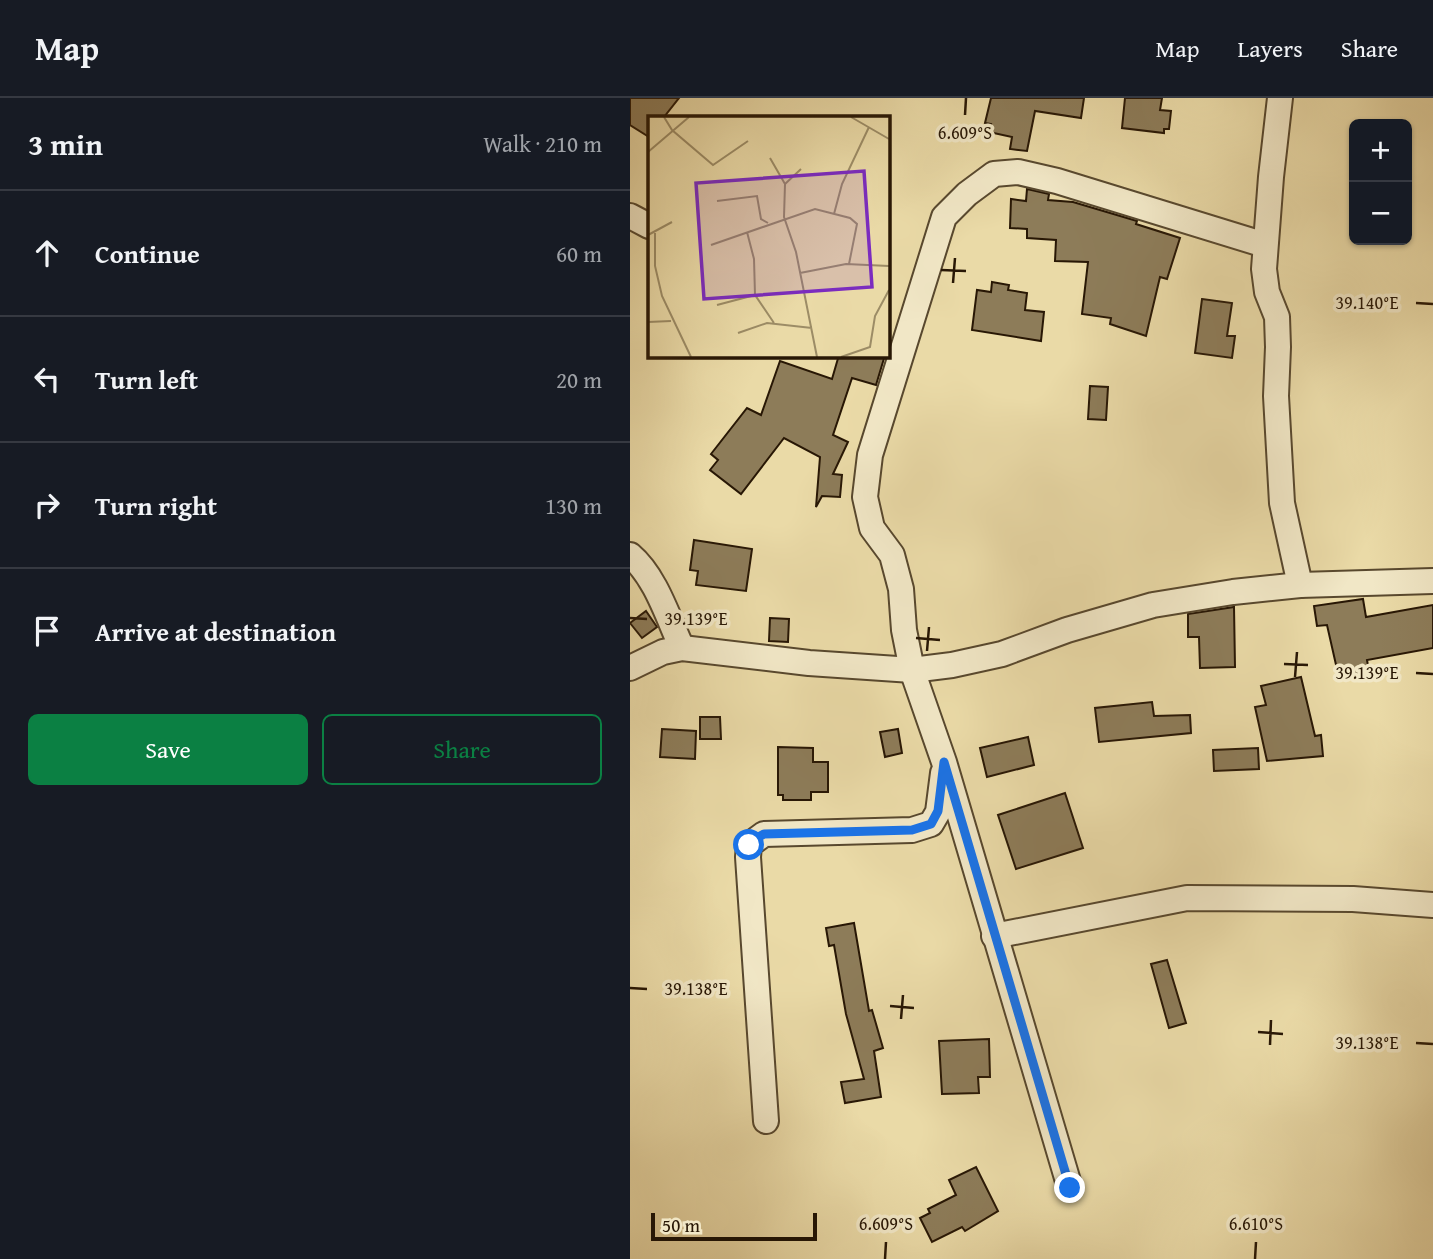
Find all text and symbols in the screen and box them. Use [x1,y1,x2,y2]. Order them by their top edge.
text: Map [35,24,99,72]
text: Map [1156,31,1199,66]
text: Layers [1237,31,1303,66]
text: Share [1341,31,1398,66]
inset map [648,116,889,357]
text: 6.609°S [938,119,992,146]
map controls [1349,119,1412,245]
button: + [1349,119,1412,182]
text: 3 min [28,122,103,166]
text: Walk · 210 m [483,127,602,160]
button: − [1349,182,1412,245]
icon: ahead [28,234,66,272]
text: Continue [95,234,200,273]
text: 60 m [556,237,602,270]
text: 39.140°E [1335,289,1399,316]
icon: left [28,360,66,398]
text: Turn left [95,360,198,399]
text: 20 m [556,363,602,396]
icon: right [28,486,66,524]
text: Turn right [95,486,217,525]
text: 130 m [545,489,602,522]
text: 39.139°E [664,605,728,632]
icon: arrive [28,612,66,650]
text: Arrive at destination [95,612,336,651]
text: 39.139°E [1335,659,1399,686]
button: Save [28,714,308,785]
button: Share [322,714,602,785]
route start [733,829,764,860]
text: 39.138°E [664,975,728,1002]
text: 39.138°E [1335,1029,1399,1056]
route end [1054,1172,1085,1203]
scale bar [651,1210,817,1242]
text: 6.609°S [859,1210,913,1237]
text: 6.610°S [1229,1210,1283,1237]
text: 50 m [662,1211,700,1239]

